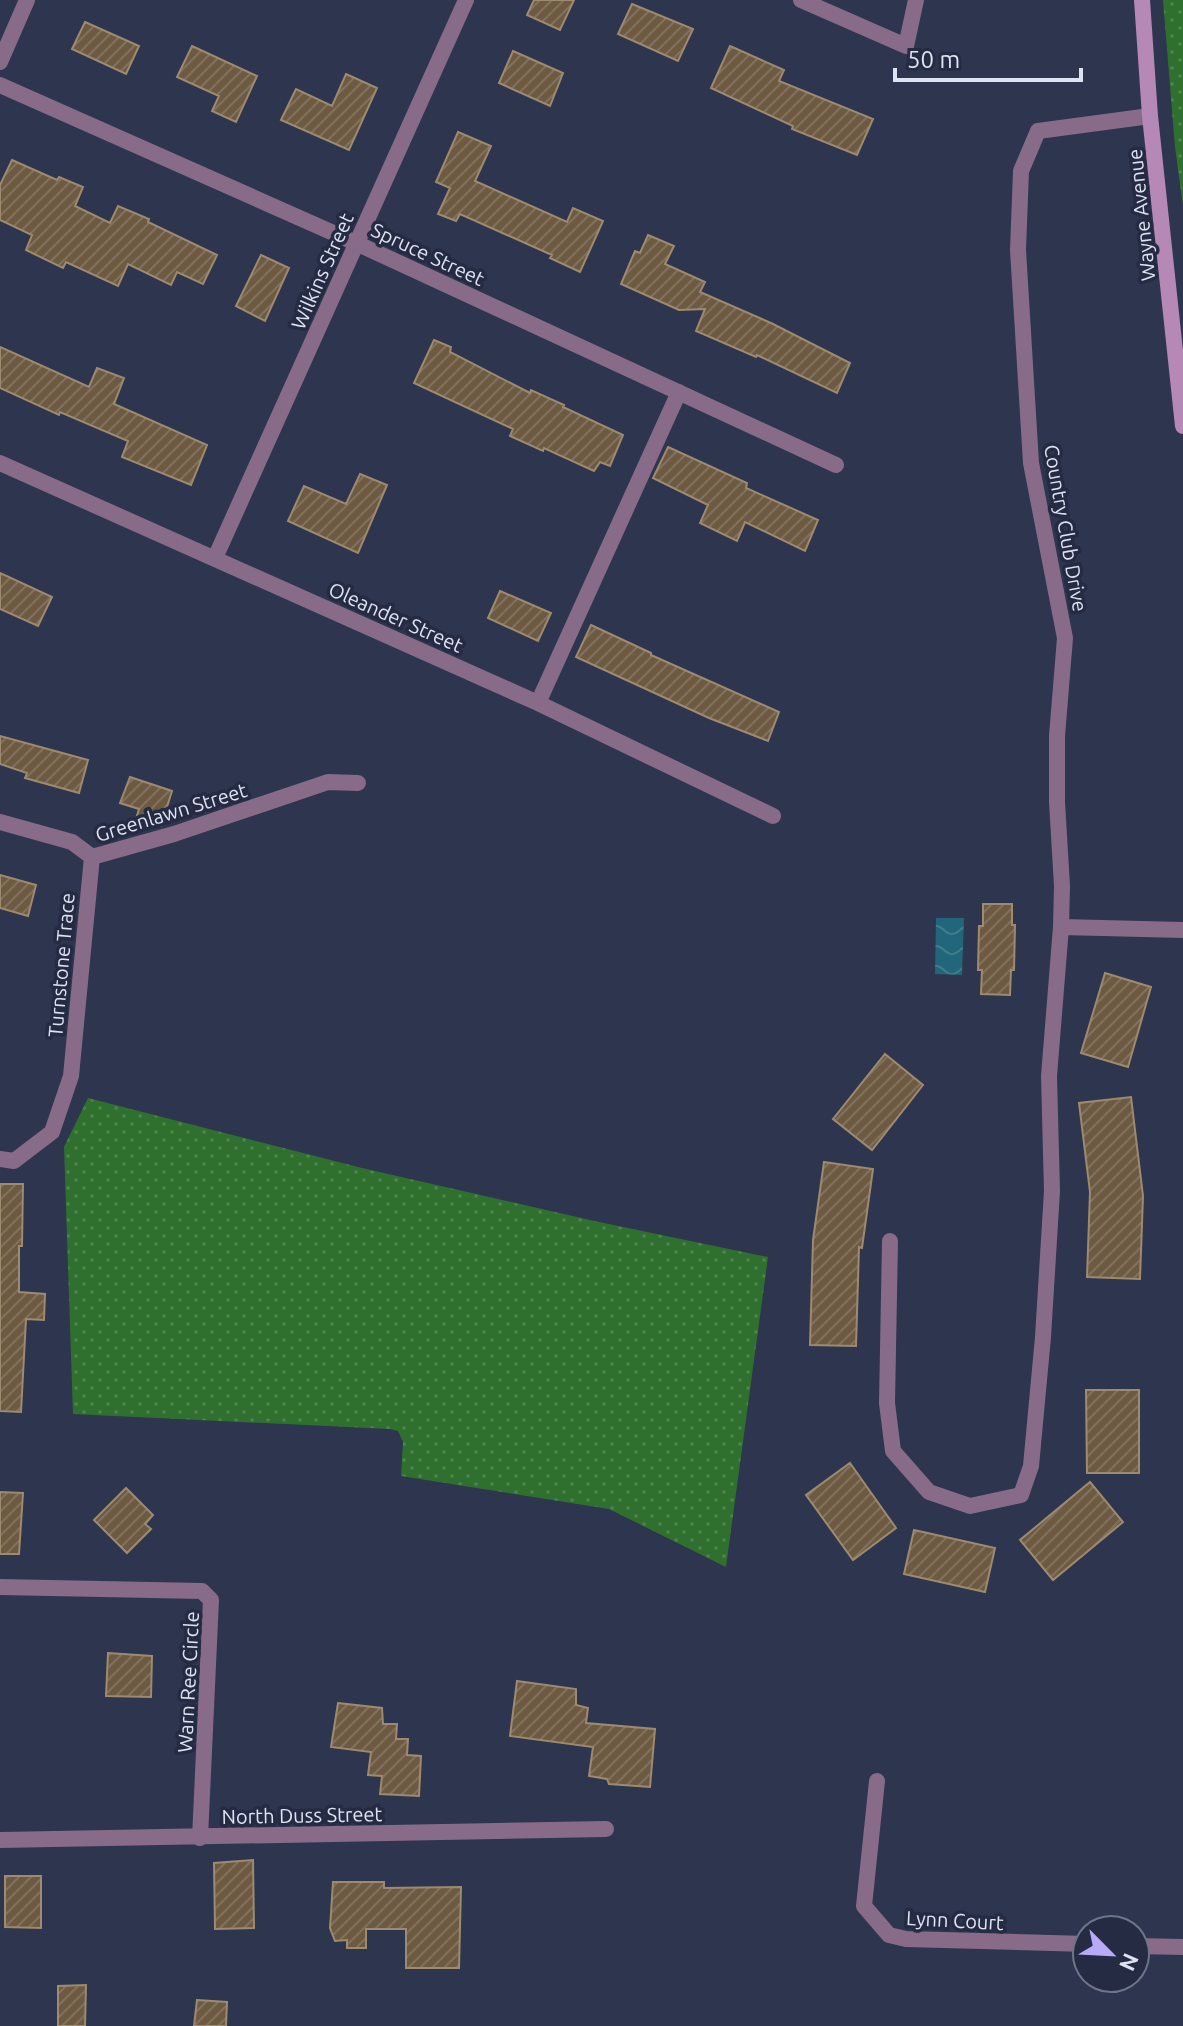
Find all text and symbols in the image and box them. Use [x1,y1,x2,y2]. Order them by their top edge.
scale bar [895,32,1081,82]
text: 50 m [907,46,960,73]
street label: Wayne Avenue [1123,148,1159,282]
street label: Wilkins Street [286,209,358,333]
street label: Spruce Street [368,218,488,290]
street label: Country Club Drive [1040,443,1092,613]
street label: Oleander Street [325,577,467,657]
street label: Greenlawn Street [92,778,250,846]
street label: Turnstone Trace [43,892,79,1038]
street label: Warn Ree Circle [173,1611,203,1753]
street label: North Duss Street [221,1802,383,1828]
street label: Lynn Court [906,1906,1005,1934]
north arrow [1071,1914,1151,1994]
text: N [1115,1950,1144,1975]

